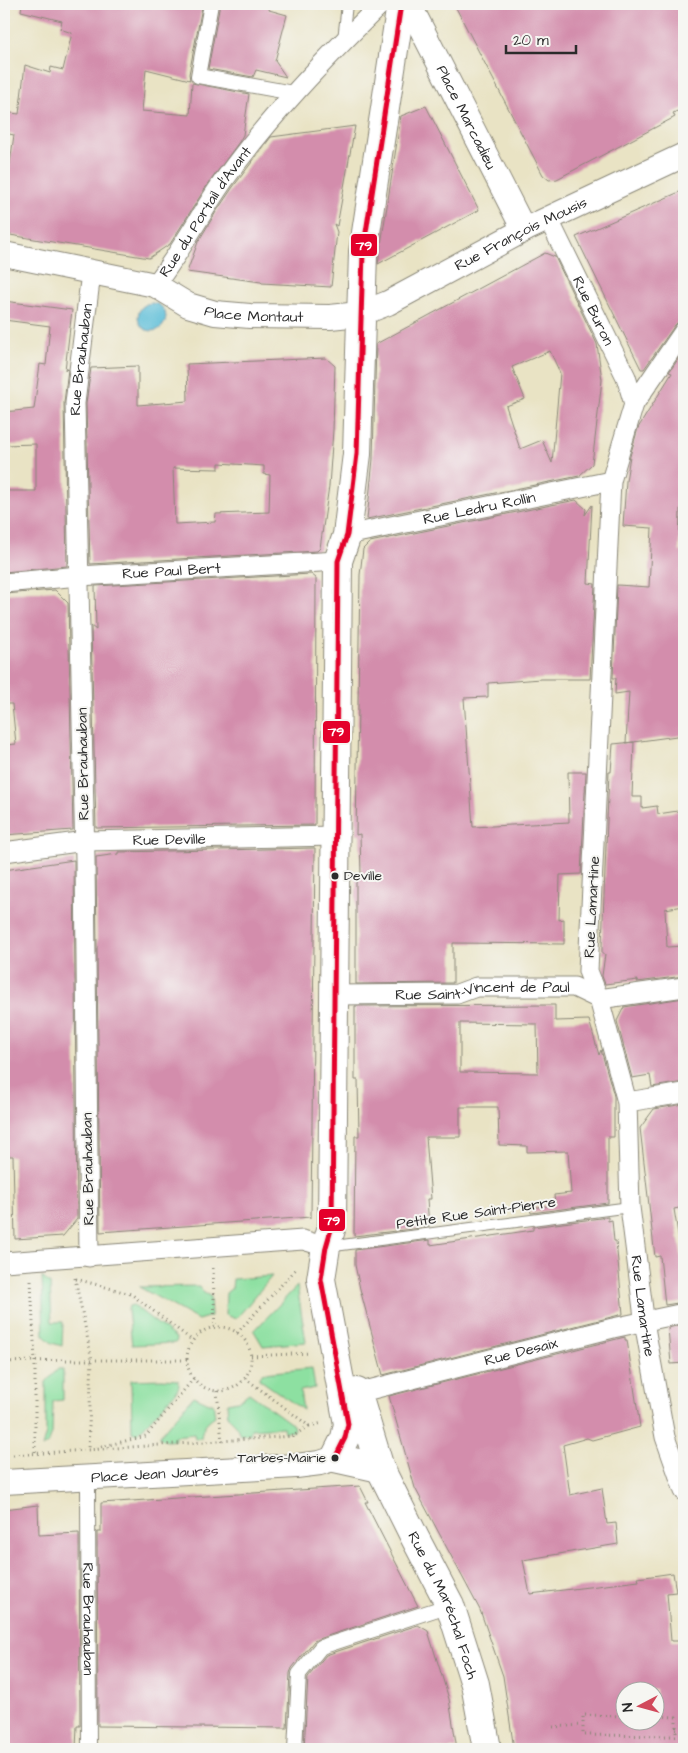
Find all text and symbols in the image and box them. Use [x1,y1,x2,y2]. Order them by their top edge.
scale bar [506,22,576,54]
text: 20 m [513,30,549,51]
street label: Place Marcadieu [431,61,502,173]
street label: Rue du Portail d'Avant [154,142,256,281]
street label: Rue François Mousis [451,191,591,276]
line badge: 79 [350,233,378,257]
text: 79 [355,236,372,256]
street label: Rue Buron [568,272,620,349]
street label: Place Montaut [202,300,304,327]
street label: Rue Brauhauban [64,302,98,416]
street label: Rue Ledru Rollin [421,486,538,530]
street label: Rue Paul Bert [122,557,221,584]
street label: Rue Brauhauban [72,707,94,821]
line badge: 79 [322,720,351,744]
text: 79 [327,722,344,742]
street label: Rue Deville [132,828,206,851]
street label: Rue Lamartine [579,856,605,958]
place label: Deville [344,866,382,886]
marker: Deville [330,871,340,881]
street label: Rue Saint-Vincent de Paul [395,977,570,1005]
street label: Rue Brauhauban [77,1112,99,1226]
street label: Petite Rue Saint-Pierre [395,1191,557,1235]
line badge: 79 [318,1208,346,1232]
text: 79 [323,1211,340,1231]
street label: Rue Lamartine [626,1254,661,1358]
street label: Rue Desaix [482,1332,561,1371]
place label: Tarbes-Mairie [237,1448,326,1468]
marker: Tarbes-Mairie [330,1453,340,1463]
street label: Place Jean Jaurès [90,1460,220,1488]
street label: Rue du Maréchal Foch [403,1528,483,1682]
street label: Rue Brauhauban [78,1562,99,1676]
north arrow [616,1680,666,1730]
text: N [618,1702,638,1713]

